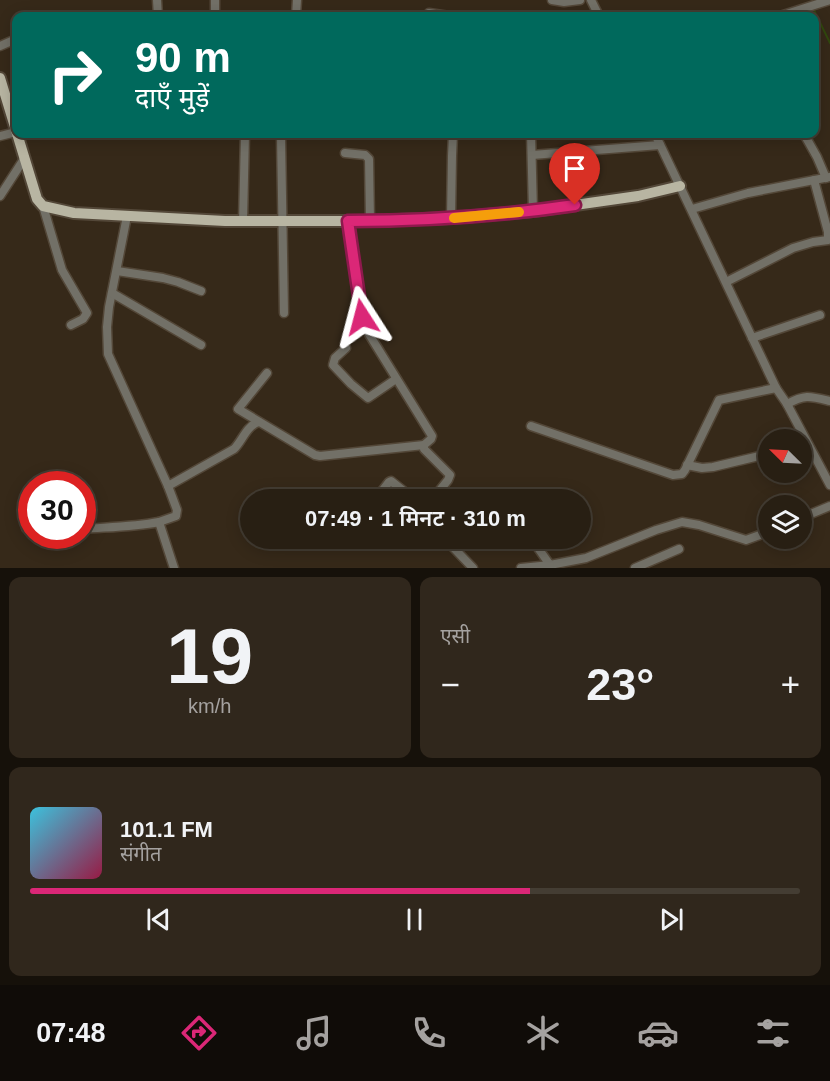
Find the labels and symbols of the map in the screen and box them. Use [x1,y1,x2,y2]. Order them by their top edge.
pin [549,143,600,205]
position arrow [330,285,394,349]
north arrow [758,429,812,483]
speed limit sign: 30 [18,471,96,549]

